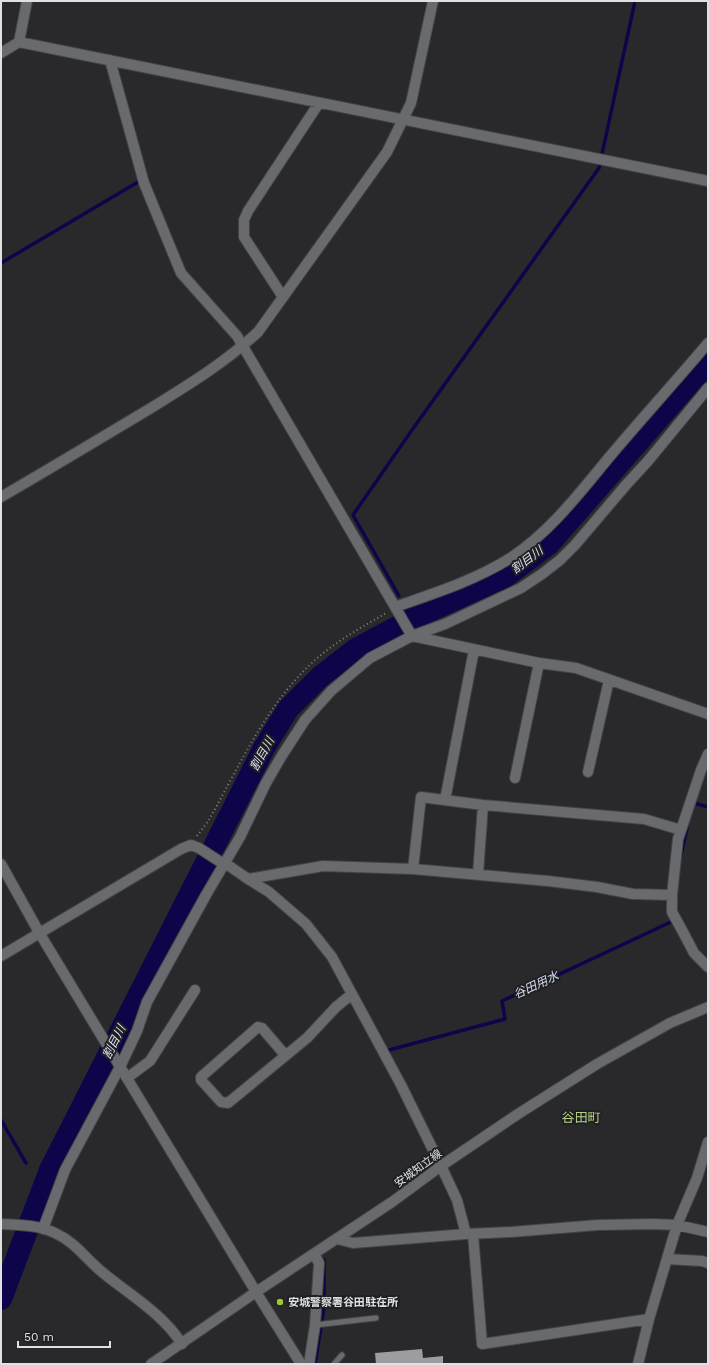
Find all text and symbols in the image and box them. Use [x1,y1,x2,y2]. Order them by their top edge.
water label: 割目川 [508,542,547,576]
water label: 割目川 [247,733,278,773]
water label: 谷田用水 [511,968,563,1001]
water label: 割目川 [100,1021,129,1061]
district label: 谷田町 [561,1110,601,1125]
street label: 安城知立線 [392,1147,444,1190]
place label: 安城警察署谷田駐在所 [288,1296,398,1309]
marker: 安城警察署谷田駐在所 [275,1297,285,1307]
scale bar [18,1323,110,1349]
text: 50 m [24,1330,54,1344]

